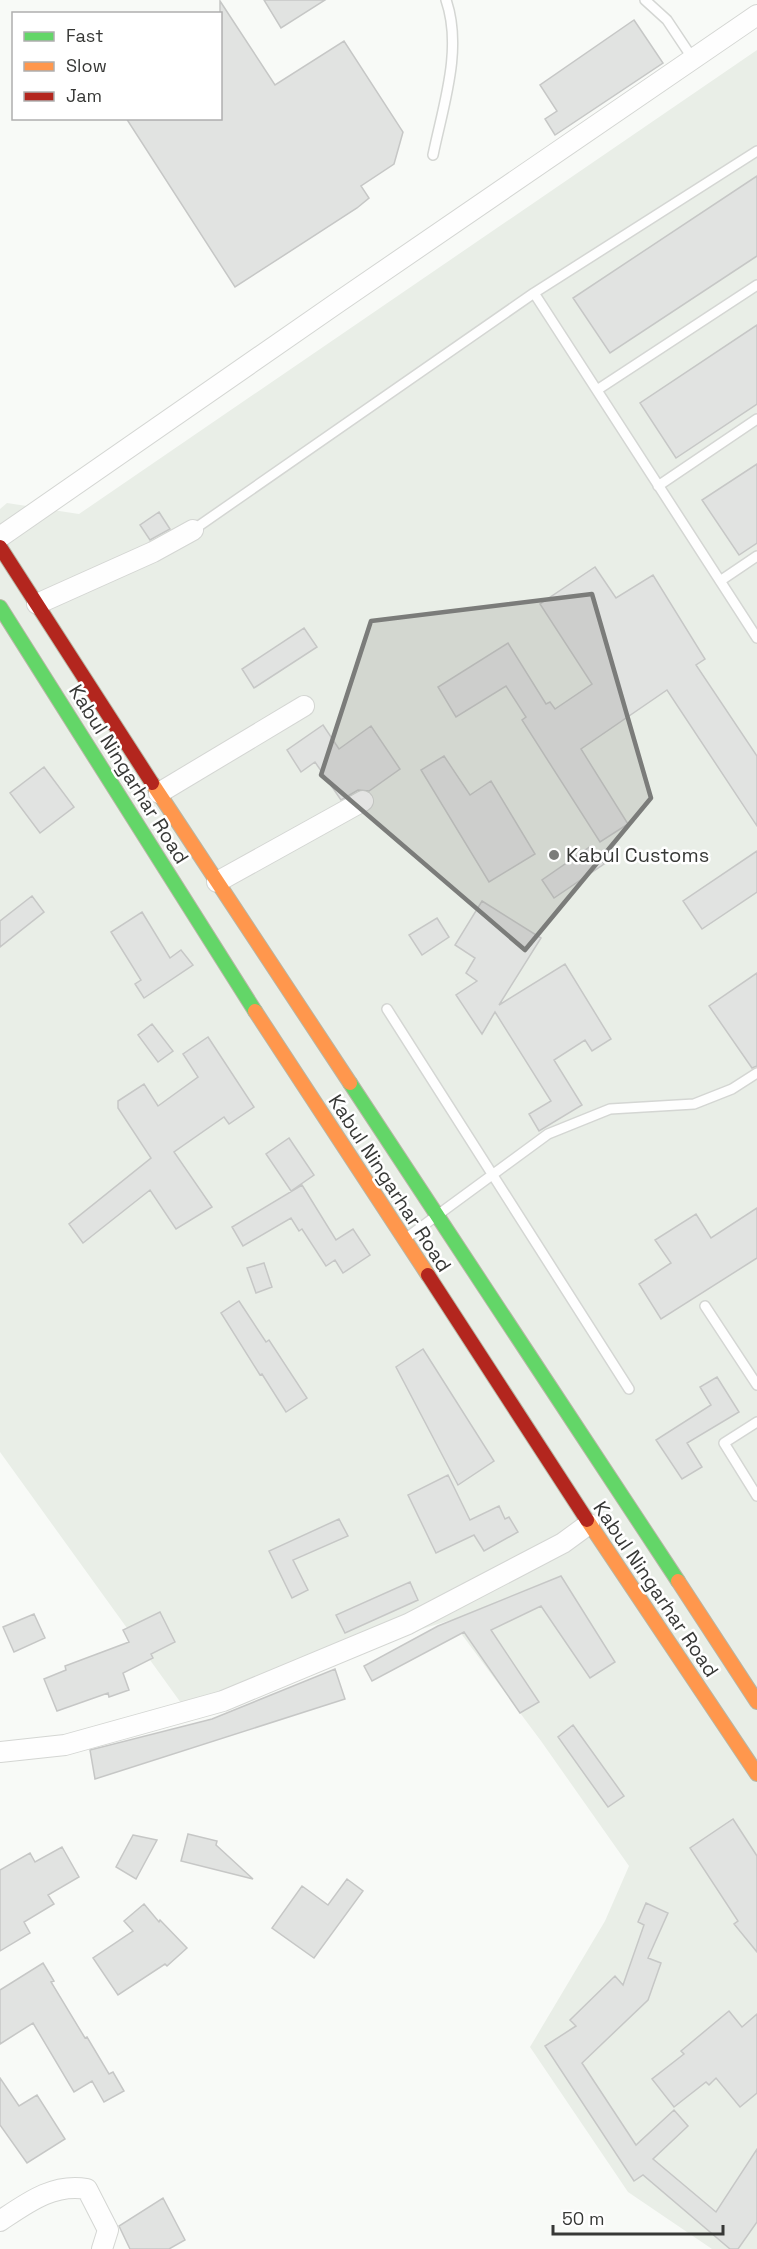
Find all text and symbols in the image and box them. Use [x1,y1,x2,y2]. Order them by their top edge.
legend [12,12,222,120]
text: Fast [66,24,103,47]
text: Slow [66,54,107,77]
text: Jam [66,84,102,107]
street label: Kabul Ningarhar Road [63,679,195,869]
place label: Kabul Customs [566,842,709,868]
marker: Kabul Customs [547,848,561,862]
street label: Kabul Ningarhar Road [323,1089,457,1277]
street label: Kabul Ningarhar Road [587,1496,725,1682]
scale bar [553,2198,722,2236]
text: 50 m [562,2207,604,2230]

